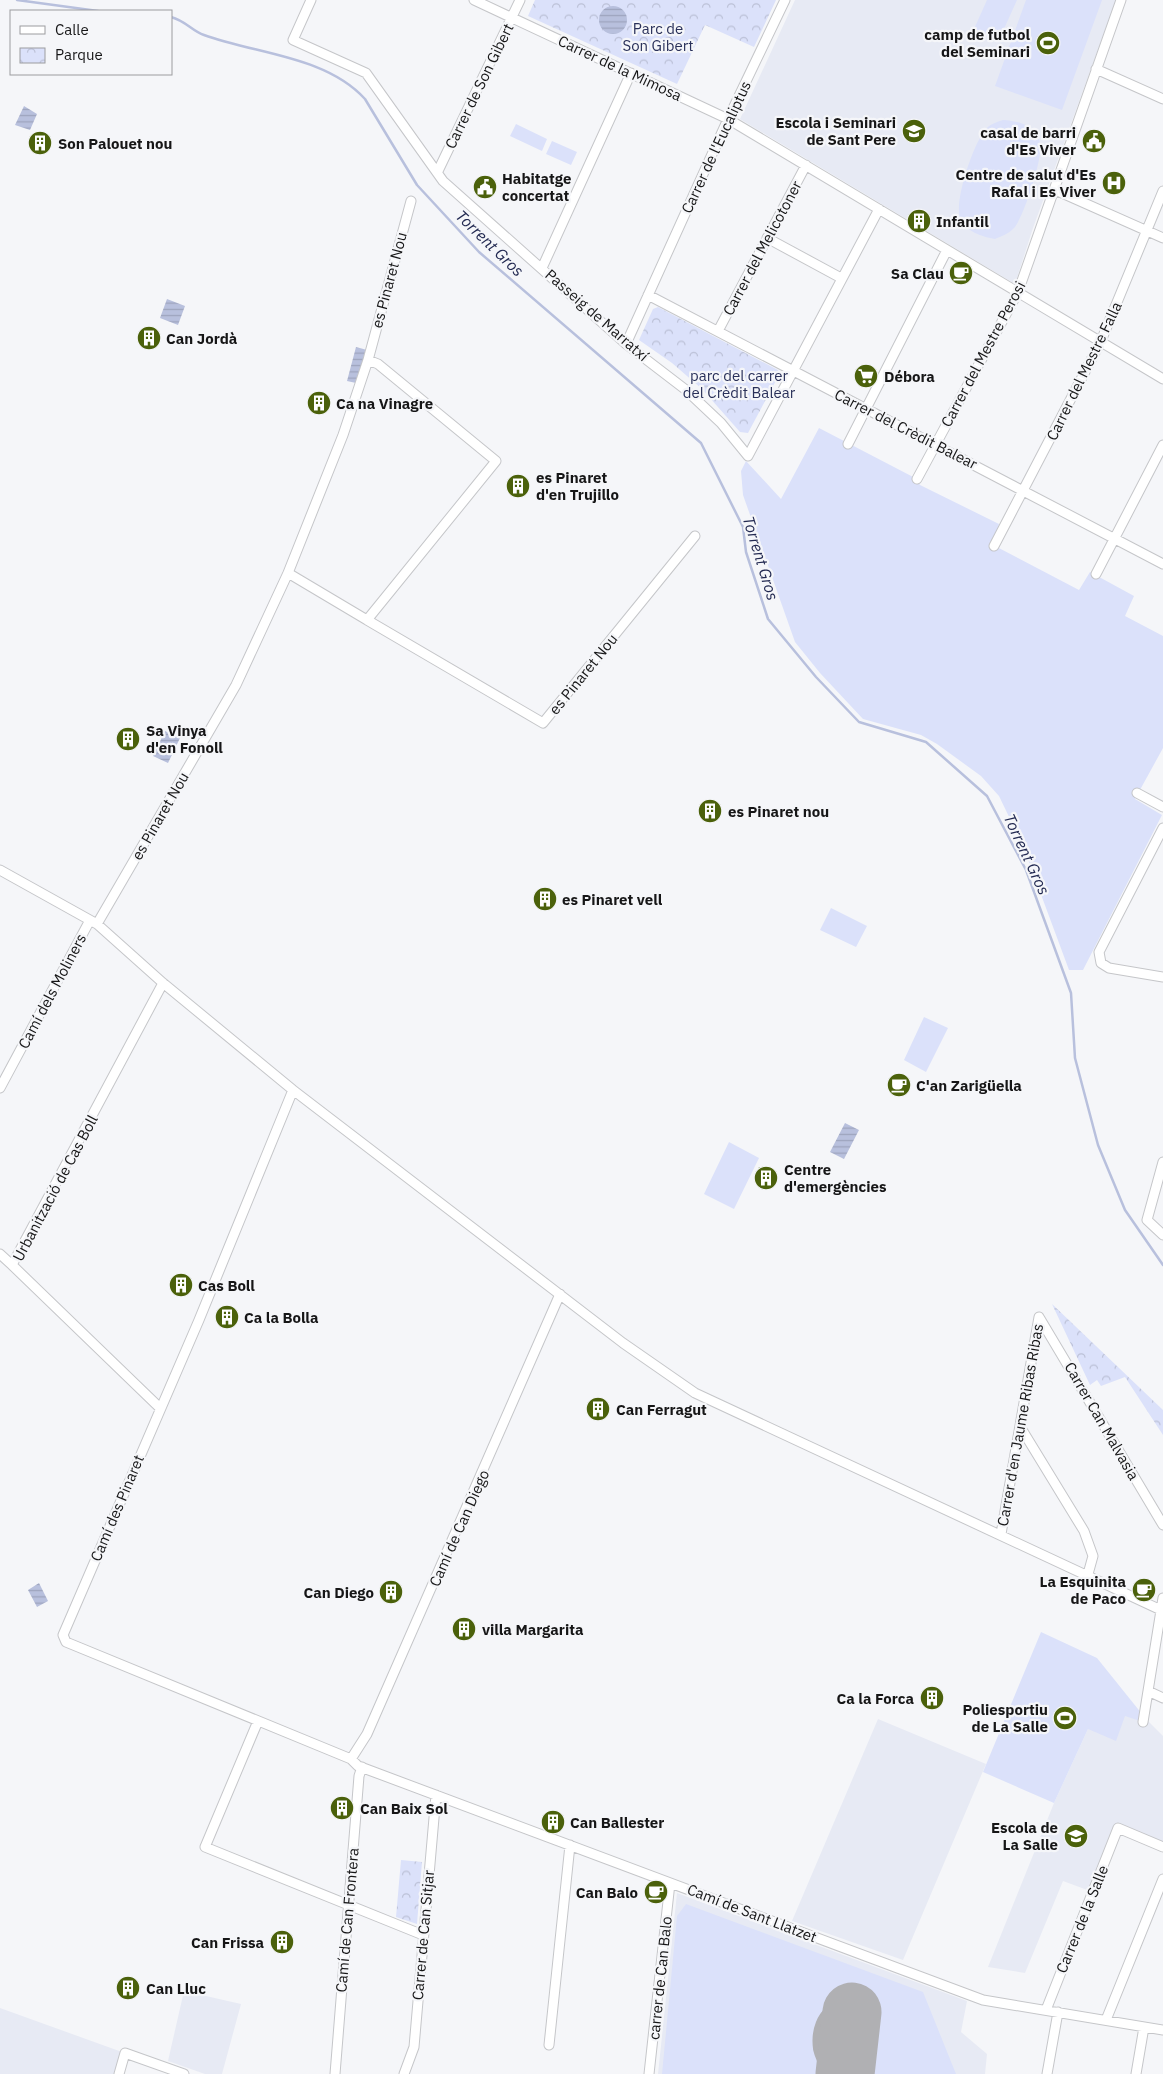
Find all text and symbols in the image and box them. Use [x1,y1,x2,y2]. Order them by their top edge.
legend [10,10,172,75]
park label: Parc de Son Gibert [622,19,694,55]
text: Calle [55,20,89,39]
street label: Carrer de Son Gibert [440,20,518,152]
place label: camp de futbol del Seminari [924,25,1030,61]
sports icon: camp de futbol del Seminari [1035,30,1061,56]
street label: Carrer de la Mimosa [555,31,685,105]
text: Parque [55,45,103,64]
street label: Carrer de l'Eucaliptus [677,78,755,216]
place label: Escola i Seminari de Sant Pere [775,113,896,149]
school or university icon: Escola i Seminari de Sant Pere [901,118,927,144]
place label: casal de barri d'Es Viver [980,123,1076,159]
public building icon: casal de barri d'Es Viver [1081,128,1107,154]
building icon: Son Palouet nou [27,130,53,156]
place label: Son Palouet nou [58,134,172,153]
place label: Centre de salut d'Es Rafal i Es Viver [955,165,1096,201]
place label: Habitatge concertat [502,169,571,205]
hospital icon: Centre de salut d'Es Rafal i Es Viver [1101,170,1127,196]
public building icon: Habitatge concertat [472,174,498,200]
street label: Carrer del Melicotoner [718,177,806,319]
water label: Torrent Gros [452,206,528,280]
building icon: Infantil [906,208,932,234]
place label: Infantil [936,212,989,231]
street label: es Pinaret Nou [367,230,411,330]
cafe icon: Sa Clau [948,260,974,286]
place label: Sa Clau [891,264,944,283]
street label: Passeig de Marratxí [541,265,653,365]
street label: Carrer del Mestre Perosi [937,278,1029,430]
street label: Carrer del Mestre Falla [1042,298,1126,444]
building icon: Can Jordà [136,325,162,351]
place label: Can Jordà [166,329,238,348]
supermarket icon: Débora [853,363,879,389]
park label: parc del carrer del Crèdit Balear [683,366,796,402]
place label: Débora [884,367,935,386]
street label: Carrer del Crèdit Balear [831,385,981,474]
building icon: Ca na Vinagre [306,390,332,416]
place label: Ca na Vinagre [336,394,433,413]
place label: es Pinaret d'en Trujillo [536,468,619,504]
building icon: es Pinaret d'en Trujillo [505,473,531,499]
water label: Torrent Gros [739,513,783,603]
street label: es Pinaret Nou [545,630,621,718]
place label: Sa Vinya d'en Fonoll [146,721,223,757]
building icon: Sa Vinya d'en Fonoll [115,726,141,752]
street label: es Pinaret Nou [127,769,193,863]
building icon: es Pinaret nou [697,798,723,824]
place label: es Pinaret nou [728,802,829,821]
water label: Torrent Gros [1000,810,1054,898]
building icon: es Pinaret vell [532,886,558,912]
place label: es Pinaret vell [562,890,663,909]
street label: Camí dels Moliners [14,930,90,1052]
cafe icon: C'an Zarigüella [886,1072,912,1098]
place label: C'an Zarigüella [916,1076,1022,1095]
street label: Urbanització de Cas Boll [8,1112,102,1264]
place label: Centre d'emergències [784,1160,887,1196]
building icon: Centre d'emergències [753,1165,779,1191]
building icon: Cas Boll [168,1272,194,1298]
place label: Cas Boll [198,1276,255,1295]
building icon: Ca la Bolla [214,1304,240,1330]
place label: Ca la Bolla [244,1308,319,1327]
street label: Carrer d'en Jaume Ribas Ribas [993,1322,1047,1528]
street label: Carrer Can Malvasia [1060,1358,1144,1484]
building icon: Can Ferragut [585,1396,611,1422]
place label: Can Ferragut [616,1400,707,1419]
street label: Camí des Pinaret [86,1452,148,1564]
street label: Camí de Can Diego [425,1467,493,1589]
place label: La Esquinita de Paco [1039,1572,1126,1608]
cafe icon: La Esquinita de Paco [1131,1577,1157,1603]
building icon: Can Diego [378,1579,404,1605]
place label: Can Diego [303,1583,374,1602]
building icon: villa Margarita [451,1616,477,1642]
place label: villa Margarita [482,1620,584,1639]
building icon: Ca la Forca [919,1685,945,1711]
place label: Ca la Forca [837,1689,914,1708]
place label: Poliesportiu de La Salle [962,1700,1048,1736]
sports icon: Poliesportiu de La Salle [1052,1705,1078,1731]
building icon: Can Baix Sol [329,1795,355,1821]
place label: Can Baix Sol [360,1799,448,1818]
building icon: Can Ballester [540,1809,566,1835]
place label: Can Ballester [570,1813,664,1832]
place label: Escola de La Salle [991,1818,1058,1854]
school or university icon: Escola de La Salle [1063,1823,1089,1849]
street label: Camí de Can Frontera [331,1847,363,1993]
street label: Carrer de la Salle [1052,1862,1112,1976]
street label: Carrer de Can Sitjar [408,1869,438,2001]
cafe icon: Can Balo [643,1879,669,1905]
street label: Camí de Sant Llatzet [684,1880,820,1946]
place label: Can Balo [576,1883,638,1902]
street label: carrer de Can Balo [644,1915,676,2041]
building icon: Can Frissa [269,1929,295,1955]
place label: Can Frissa [191,1933,264,1952]
building icon: Can Lluc [115,1975,141,2001]
place label: Can Lluc [146,1979,206,1998]

